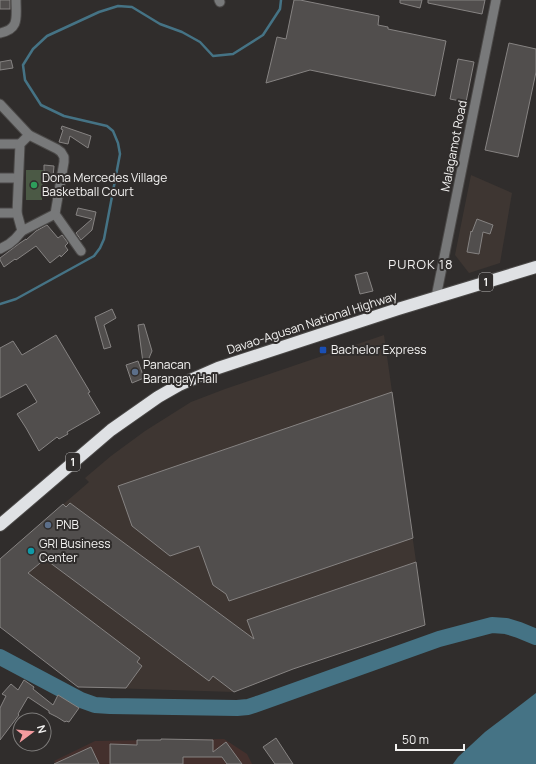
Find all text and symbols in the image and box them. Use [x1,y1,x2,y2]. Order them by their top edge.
street label: Malagamot Road [436,99,471,193]
place label: Dona Mercedes Village Basketball Court [42,169,167,200]
marker: Dona Mercedes Village Basketball Court [29,180,39,190]
district label: PUROK 18 [388,255,454,273]
road number: 1 [479,273,493,291]
street label: Davao-Agusan National Highway [224,287,400,358]
place label: Bachelor Express [331,341,427,358]
marker: Bachelor Express [318,345,328,355]
place label: Panacan Barangay Hall [143,356,218,387]
marker: Panacan Barangay Hall [130,367,140,377]
road number: 1 [66,453,80,471]
place label: PNB [56,516,79,533]
marker: PNB [43,520,53,530]
place label: GRI Business Center [39,535,111,566]
marker: GRI Business Center [26,546,36,556]
north arrow [12,712,52,752]
text: N [34,723,50,735]
scale bar [396,726,464,752]
text: 50 m [402,731,429,748]

